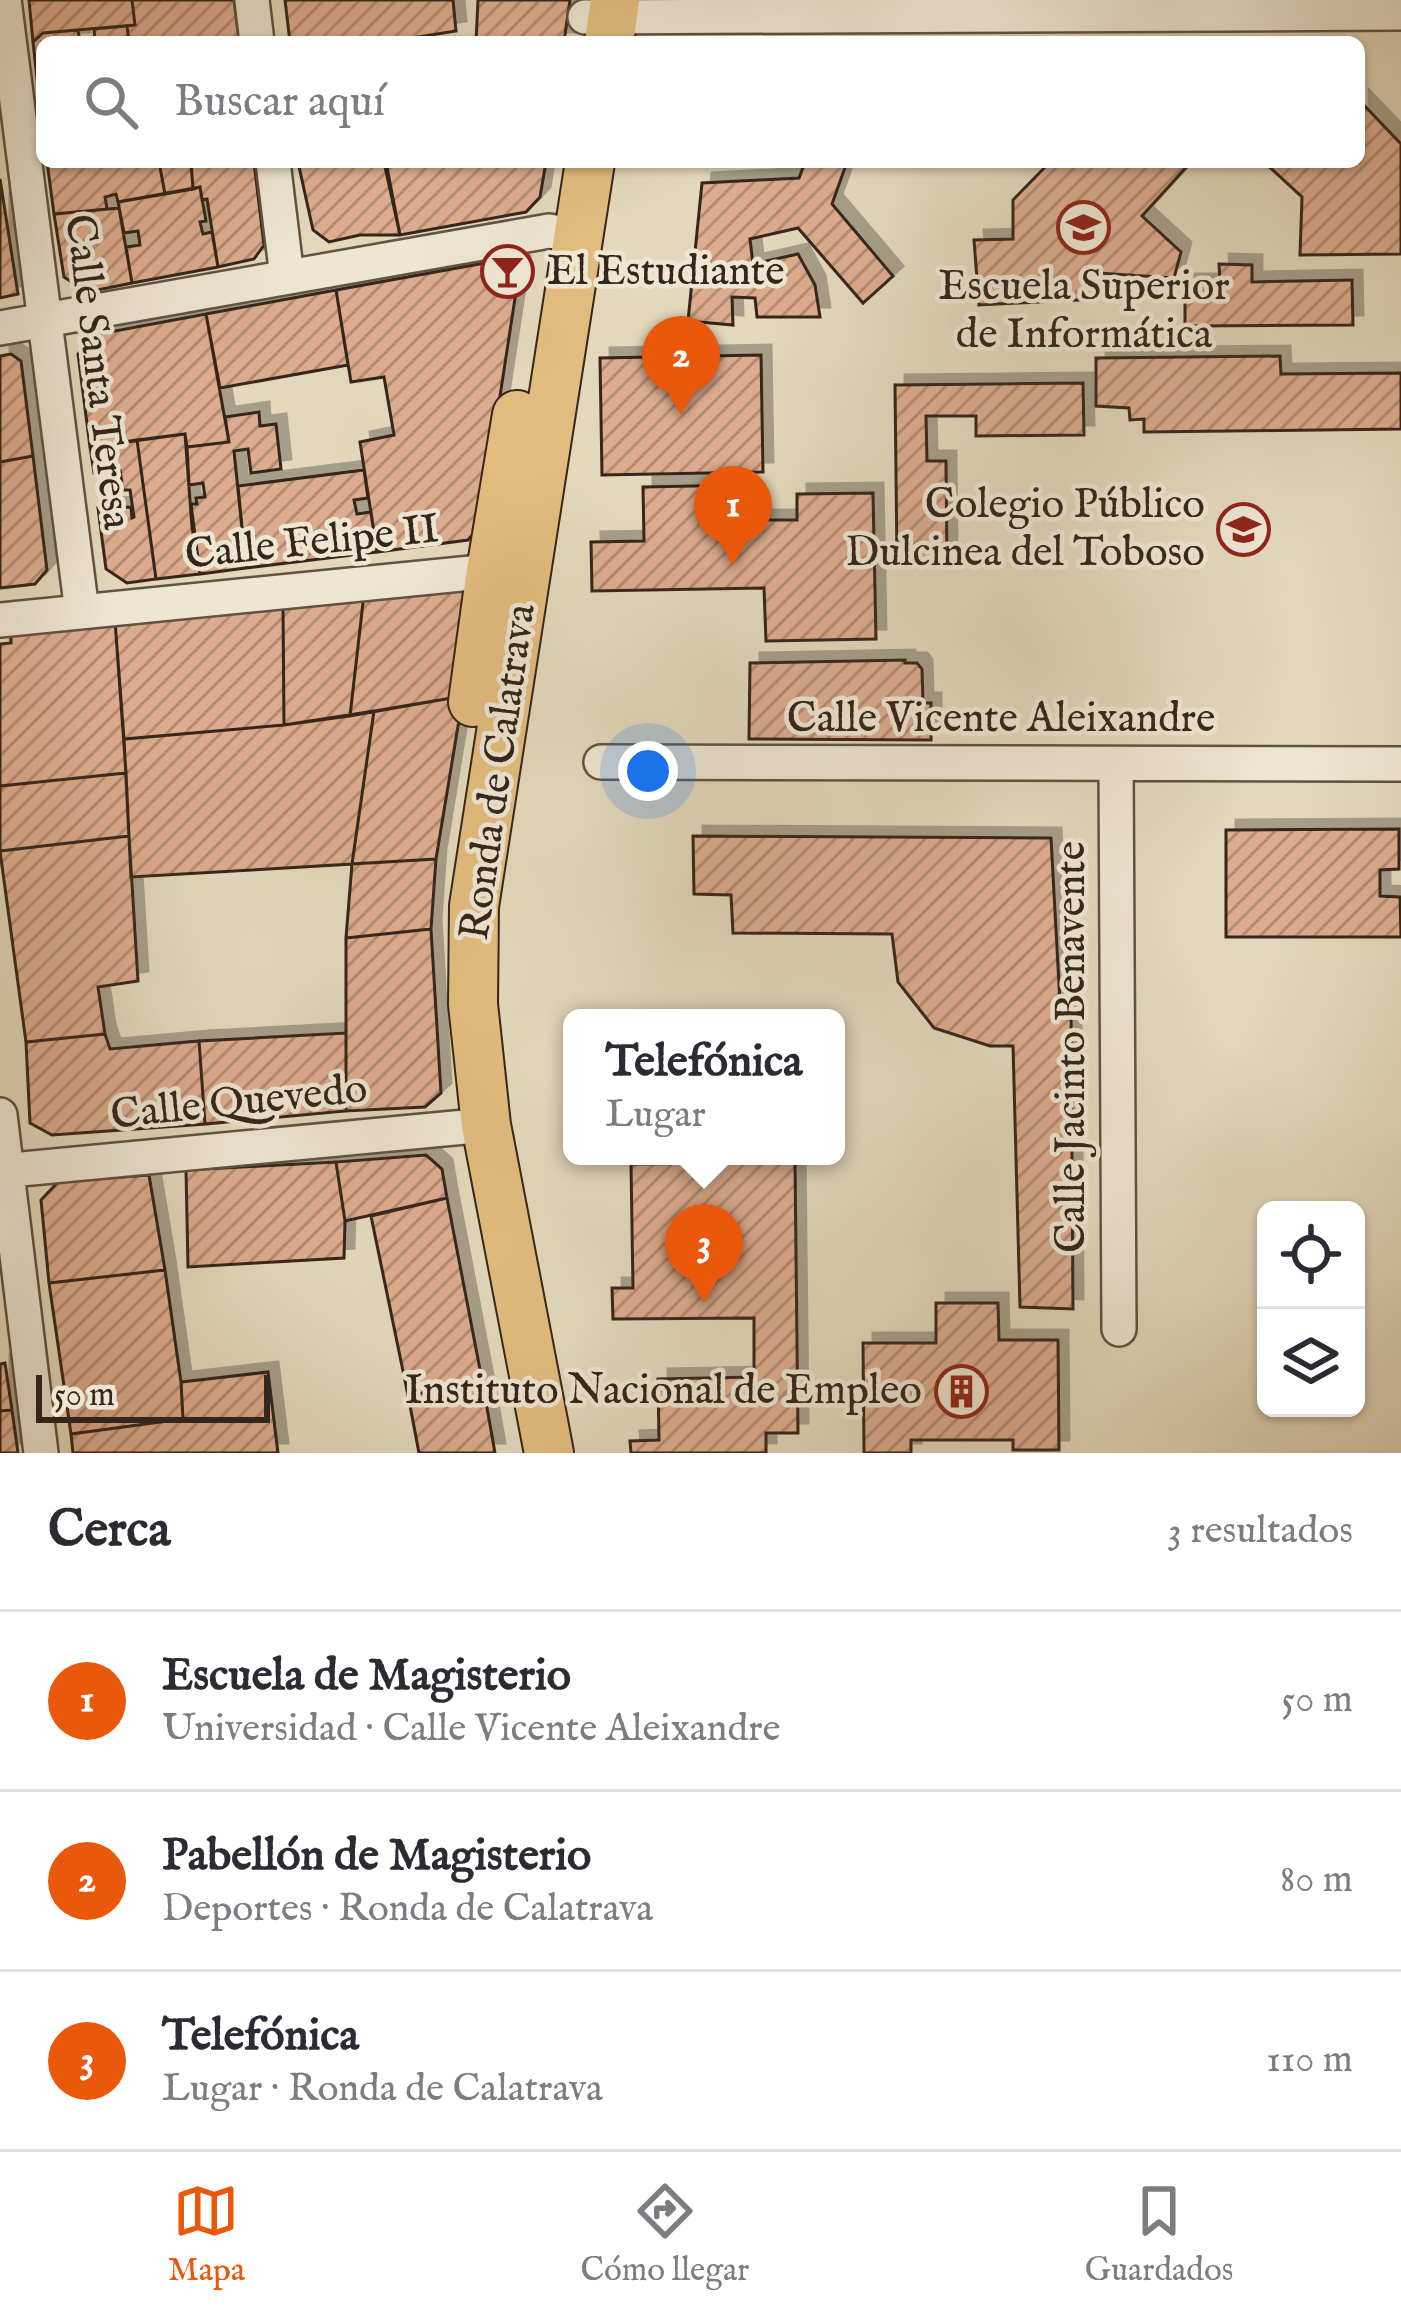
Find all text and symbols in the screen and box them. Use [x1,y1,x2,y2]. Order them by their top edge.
search box [36,36,1365,168]
icon: search [78,69,144,135]
text: Buscar aquí [174,74,385,131]
school or university icon: Escuela Superior de Informática [1056,200,1112,256]
street label: Calle Santa Teresa [51,211,143,533]
bar icon: El Estudiante [480,244,536,300]
place label: El Estudiante [547,246,785,299]
place label: Escuela Superior de Informática [938,261,1230,362]
pin: 2 [642,316,720,415]
pin: 1 [694,466,772,565]
place label: Colegio Público Dulcinea del Toboso [846,479,1205,580]
school or university icon: Colegio Público Dulcinea del Toboso [1216,501,1272,557]
street label: Calle Felipe II [182,503,442,583]
street label: Ronda de Calatrava [449,600,549,944]
street label: Calle Vicente Aleixandre [787,693,1215,746]
your location [618,741,678,801]
street label: Calle Jacinto Benavente [1046,841,1099,1253]
popup [563,1009,845,1165]
text: Telefónica [605,1034,803,1091]
street label: Calle Quevedo [108,1063,370,1143]
text: Lugar [605,1091,706,1140]
map controls [1257,1201,1365,1417]
button: locate [1257,1201,1365,1309]
pin: 3 [665,1204,743,1303]
button: layers [1257,1309,1365,1417]
building icon: Instituto Nacional de Empleo [933,1363,989,1419]
place label: Instituto Nacional de Empleo [405,1365,922,1418]
scale bar [36,1369,270,1422]
text: 50 m [54,1375,115,1417]
text: Cerca [48,1499,171,1564]
text: 3 resultados [1167,1507,1353,1556]
text: Escuela de Magisterio [162,1648,571,1705]
text: 1 [80,1676,94,1725]
text: 50 m [1281,1676,1353,1725]
text: Universidad · Calle Vicente Aleixandre [162,1705,780,1754]
text: Pabellón de Magisterio [162,1828,591,1885]
text: 2 [78,1856,96,1905]
text: 80 m [1280,1856,1353,1905]
text: Deportes · Ronda de Calatrava [162,1885,653,1934]
text: Telefónica [162,2008,359,2065]
text: 3 [80,2036,94,2085]
text: 110 m [1266,2036,1353,2085]
text: Lugar · Ronda de Calatrava [162,2065,603,2114]
tab: Mapa [168,2178,245,2292]
tab: Cómo llegar [580,2178,749,2292]
tab: Guardados [1085,2178,1233,2292]

